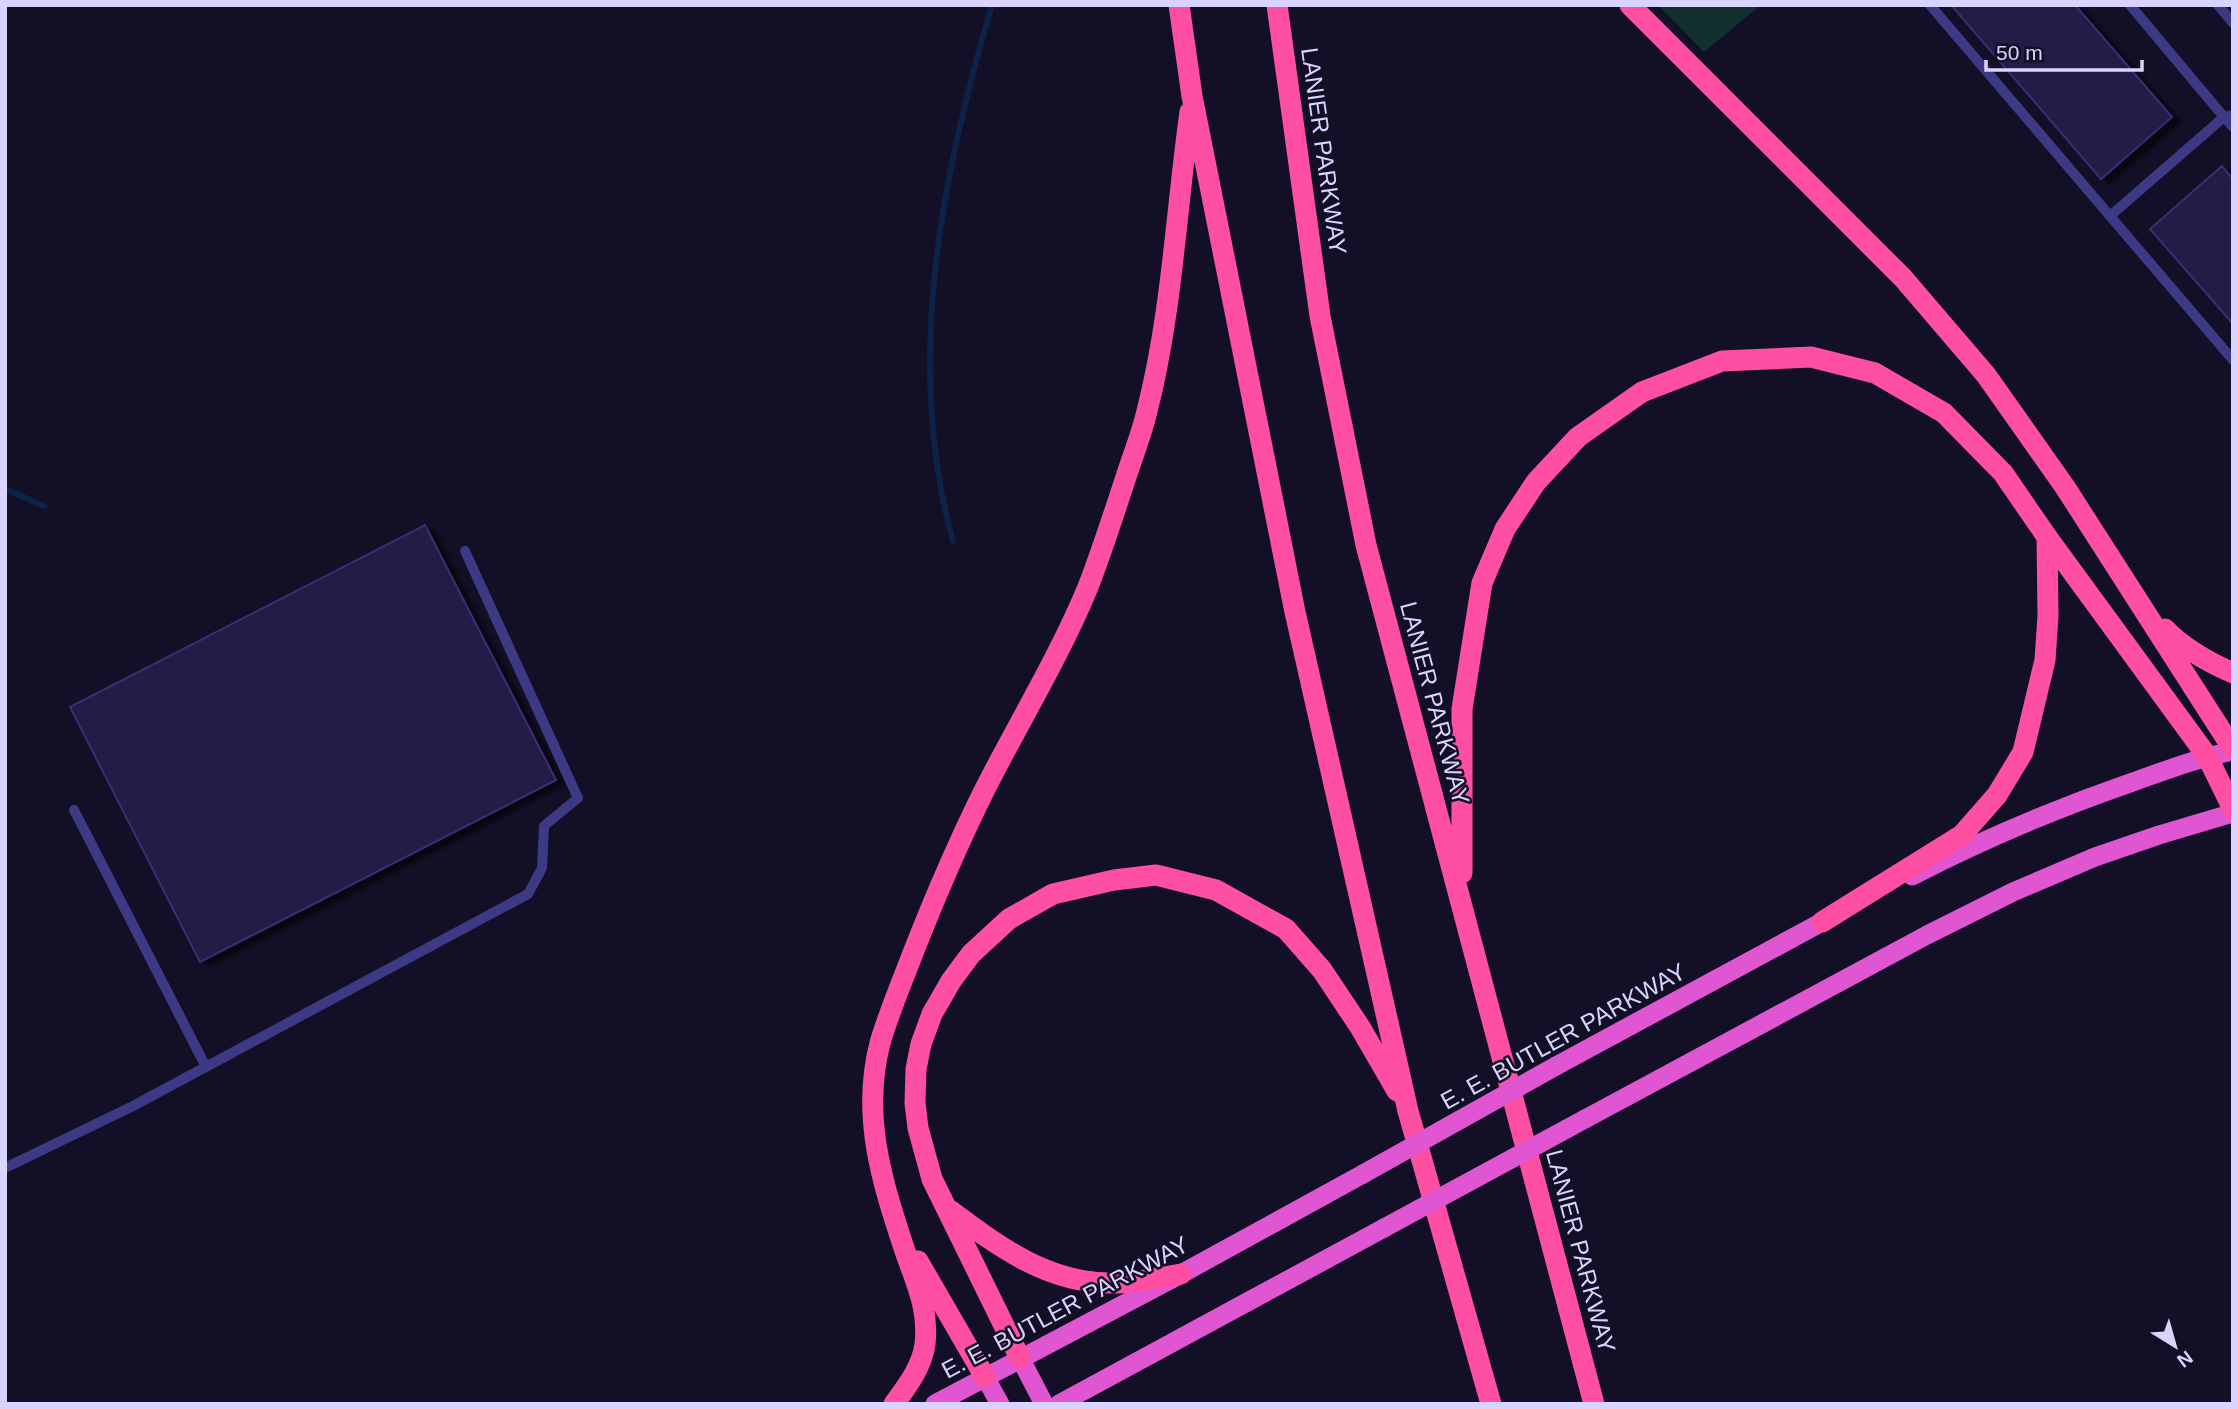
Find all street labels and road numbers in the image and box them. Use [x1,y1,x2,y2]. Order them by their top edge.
street label: LANIER PARKWAY [1296,46,1352,256]
street label: LANIER PARKWAY [1395,599,1475,807]
street label: E. E. BUTLER PARKWAY [1436,957,1690,1115]
street label: LANIER PARKWAY [1541,1147,1621,1355]
street label: E. E. BUTLER PARKWAY [937,1230,1193,1384]

